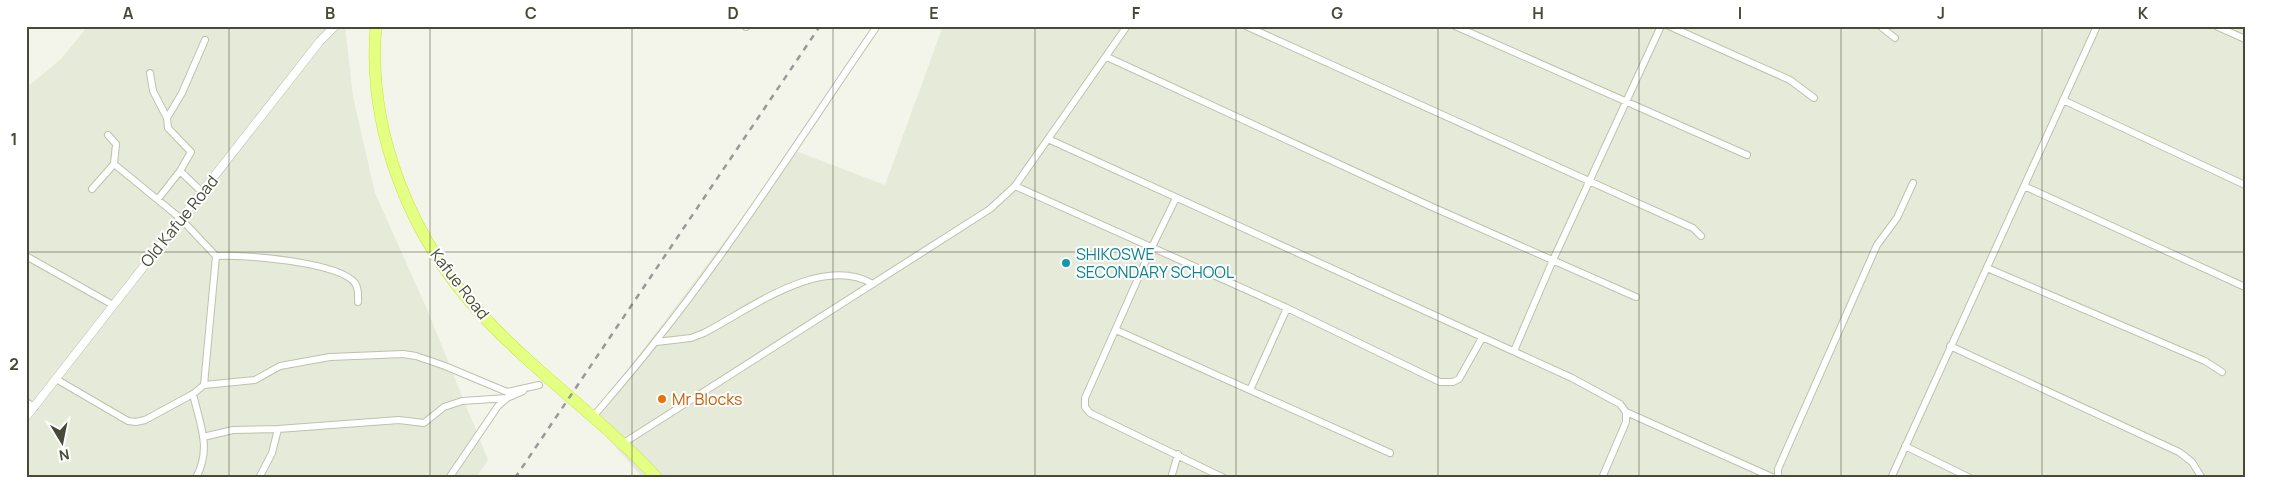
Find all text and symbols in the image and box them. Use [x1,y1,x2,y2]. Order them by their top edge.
text: A [123,2,134,24]
text: B [325,2,335,24]
text: C [525,2,537,24]
text: D [727,2,739,24]
text: E [929,2,939,24]
text: F [1132,2,1141,24]
text: G [1331,2,1343,24]
text: H [1532,2,1544,24]
text: I [1738,2,1742,24]
text: J [1937,2,1945,24]
text: K [2138,2,2149,24]
text: 1 [10,128,18,150]
street label: Old Kafue Road [135,171,223,271]
place label: SHIKOSWE SECONDARY SCHOOL [1076,243,1234,283]
street label: Kafue Road [425,244,495,324]
marker: SHIKOSWE SECONDARY SCHOOL [1060,257,1072,269]
text: 2 [9,353,19,375]
place label: Mr Blocks [672,388,742,410]
marker: Mr Blocks [656,393,668,405]
north arrow [38,416,88,466]
text: N [58,445,71,466]

